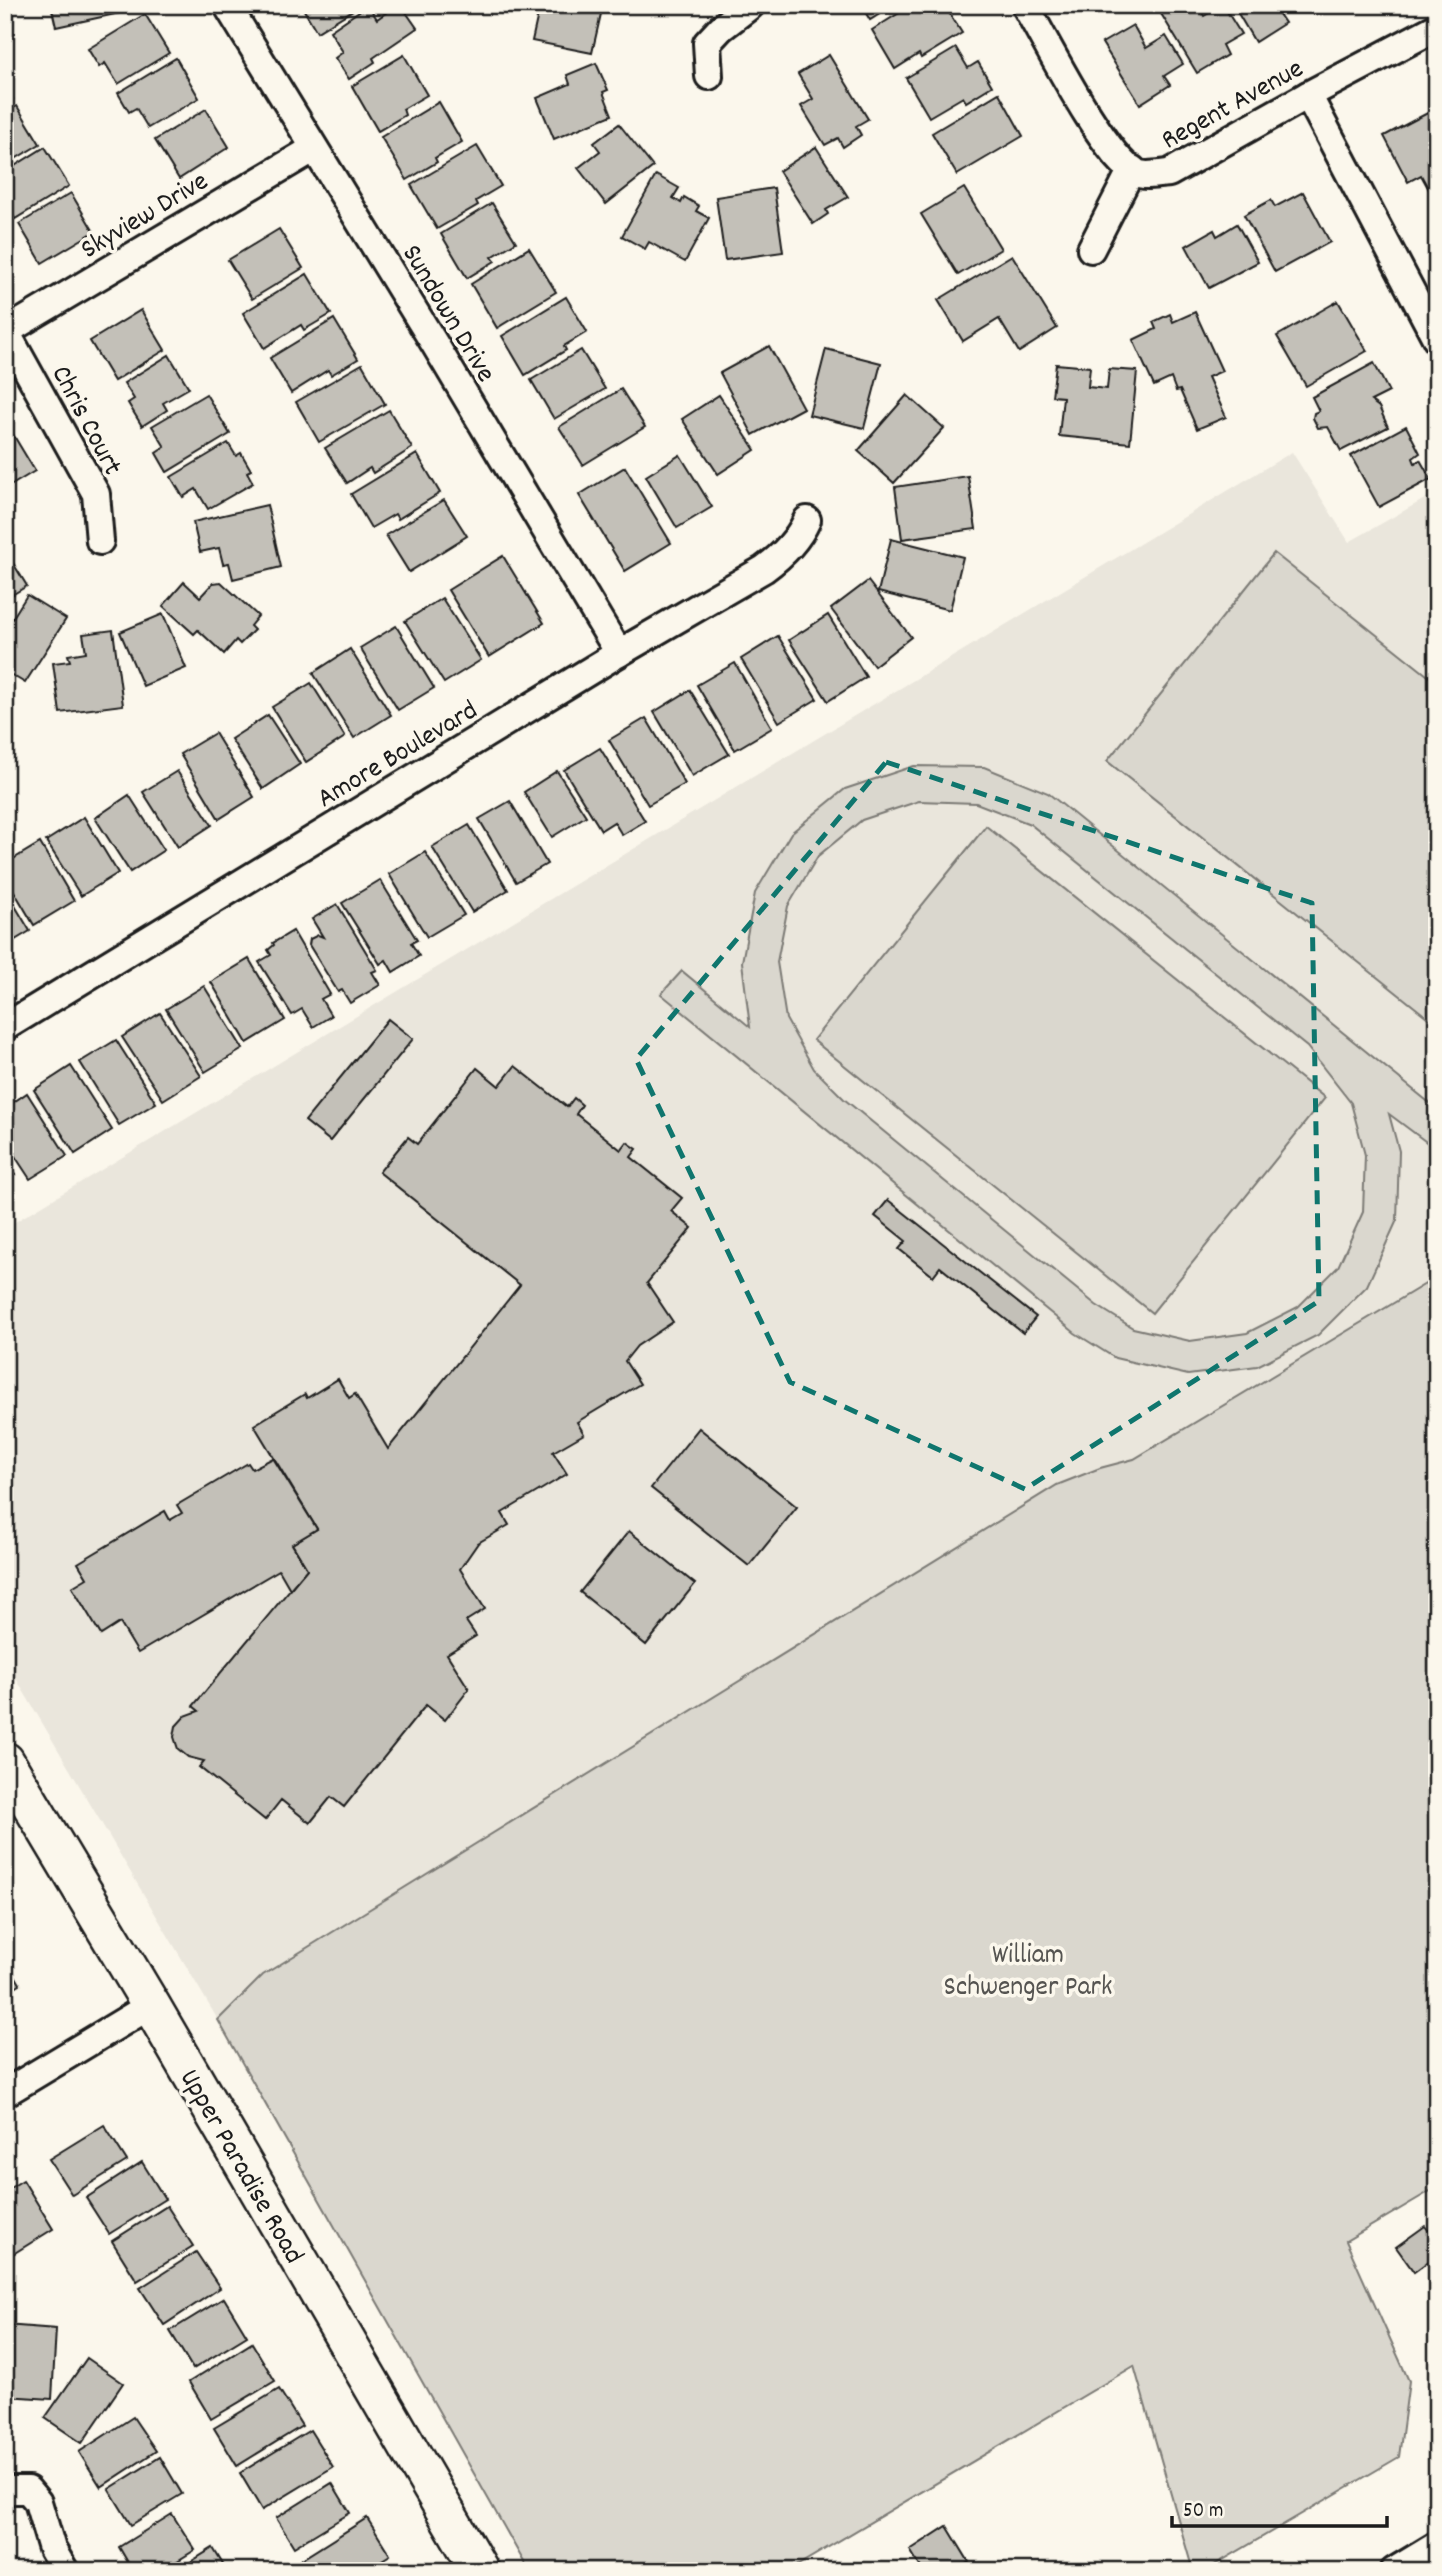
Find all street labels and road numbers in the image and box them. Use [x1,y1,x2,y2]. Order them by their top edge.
street label: Regent Avenue [1155,51,1312,162]
street label: Skyview Drive [74,163,217,271]
street label: Sundown Drive [390,238,504,391]
street label: Chris Court [39,359,130,483]
street label: Amore Boulevard [311,692,487,820]
street label: Upper Paradise Road [168,2063,312,2272]

